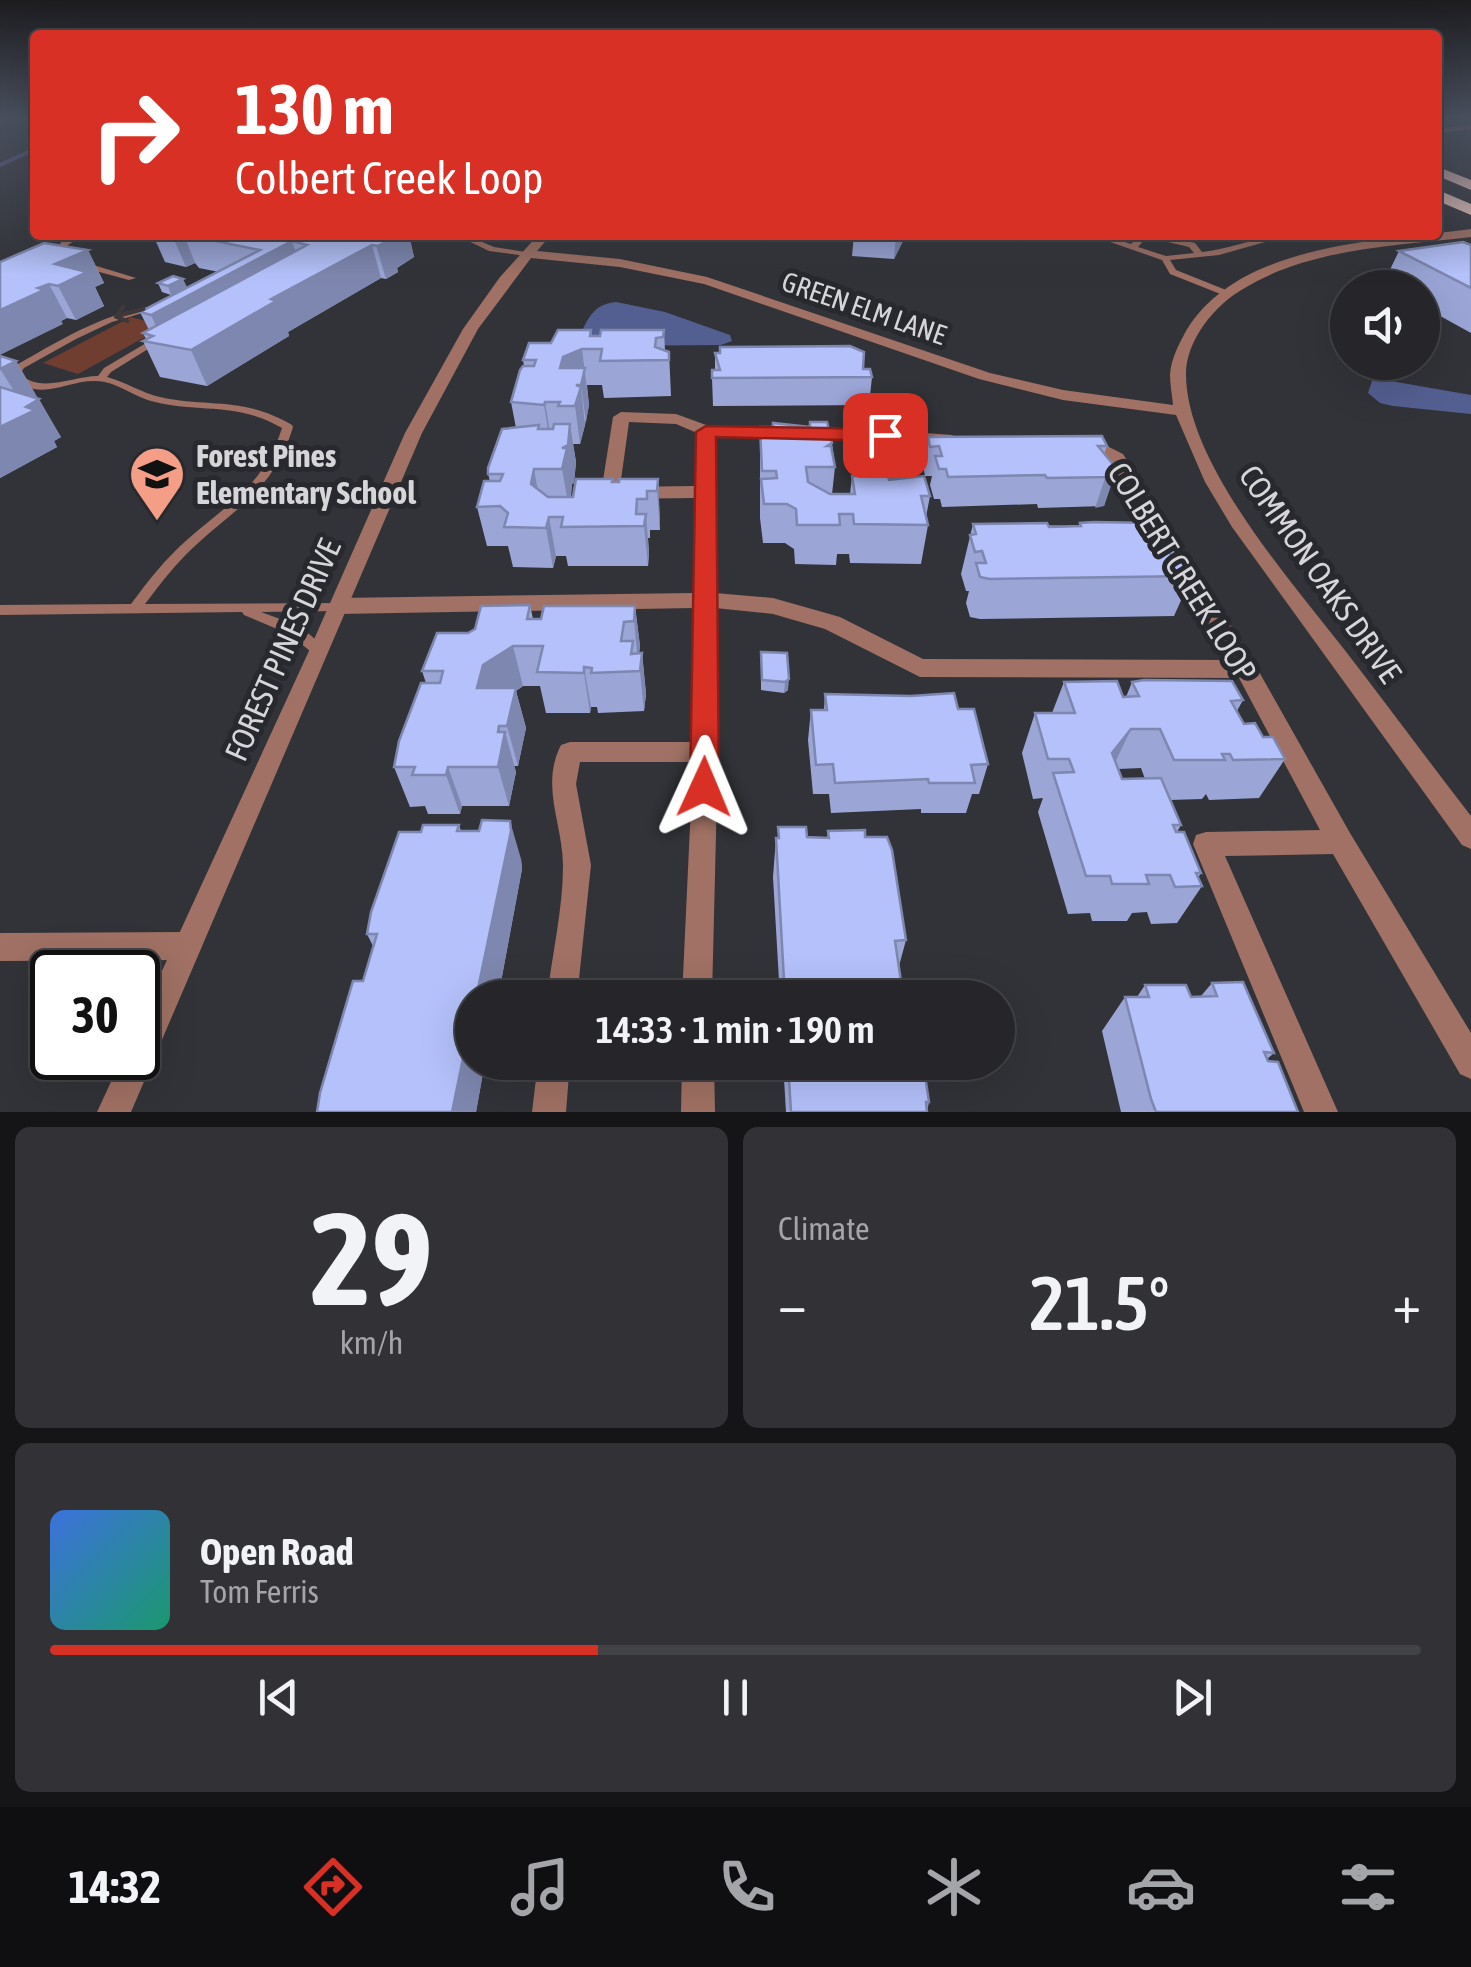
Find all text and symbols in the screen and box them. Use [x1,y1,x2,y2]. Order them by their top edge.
text: 130 m [235,69,394,149]
icon: right [70,70,200,200]
text: Colbert Creek Loop [235,152,543,204]
street label: GREEN ELM LANE [778,265,950,351]
map controls [1330,270,1440,380]
button: sound [1330,270,1440,380]
one-way arrow [113,304,145,323]
pin [843,393,928,478]
icon: arrive [858,408,913,463]
place label: Forest Pines Elementary School [196,437,416,511]
school or university icon: Forest Pines Elementary School [127,444,187,523]
street label: COLBERT CREEK LOOP [1100,456,1265,688]
street label: COMMON OAKS DRIVE [1232,458,1409,690]
street label: FOREST PINES DRIVE [217,533,348,766]
position arrow [652,735,756,839]
speed limit sign: 30 [30,950,160,1080]
text: 14:33 · 1 min · 190 m [595,1008,875,1051]
text: 29 [310,1184,433,1333]
text: Climate [778,1210,870,1247]
text: 21.5° [1030,1260,1169,1346]
text: − [778,1272,807,1335]
text: + [1392,1272,1421,1335]
text: km/h [340,1324,403,1361]
text: Open Road [200,1530,354,1573]
text: Tom Ferris [200,1573,319,1610]
icon: previous [251,1670,306,1725]
icon: pause [708,1670,763,1725]
icon: next [1165,1670,1220,1725]
icon: directions [298,1852,368,1922]
icon: music [505,1852,575,1922]
icon: phone [712,1852,782,1922]
icon: climate [919,1852,989,1922]
icon: car [1126,1852,1196,1922]
icon: filters [1333,1852,1403,1922]
text: 14:32 [68,1861,161,1913]

